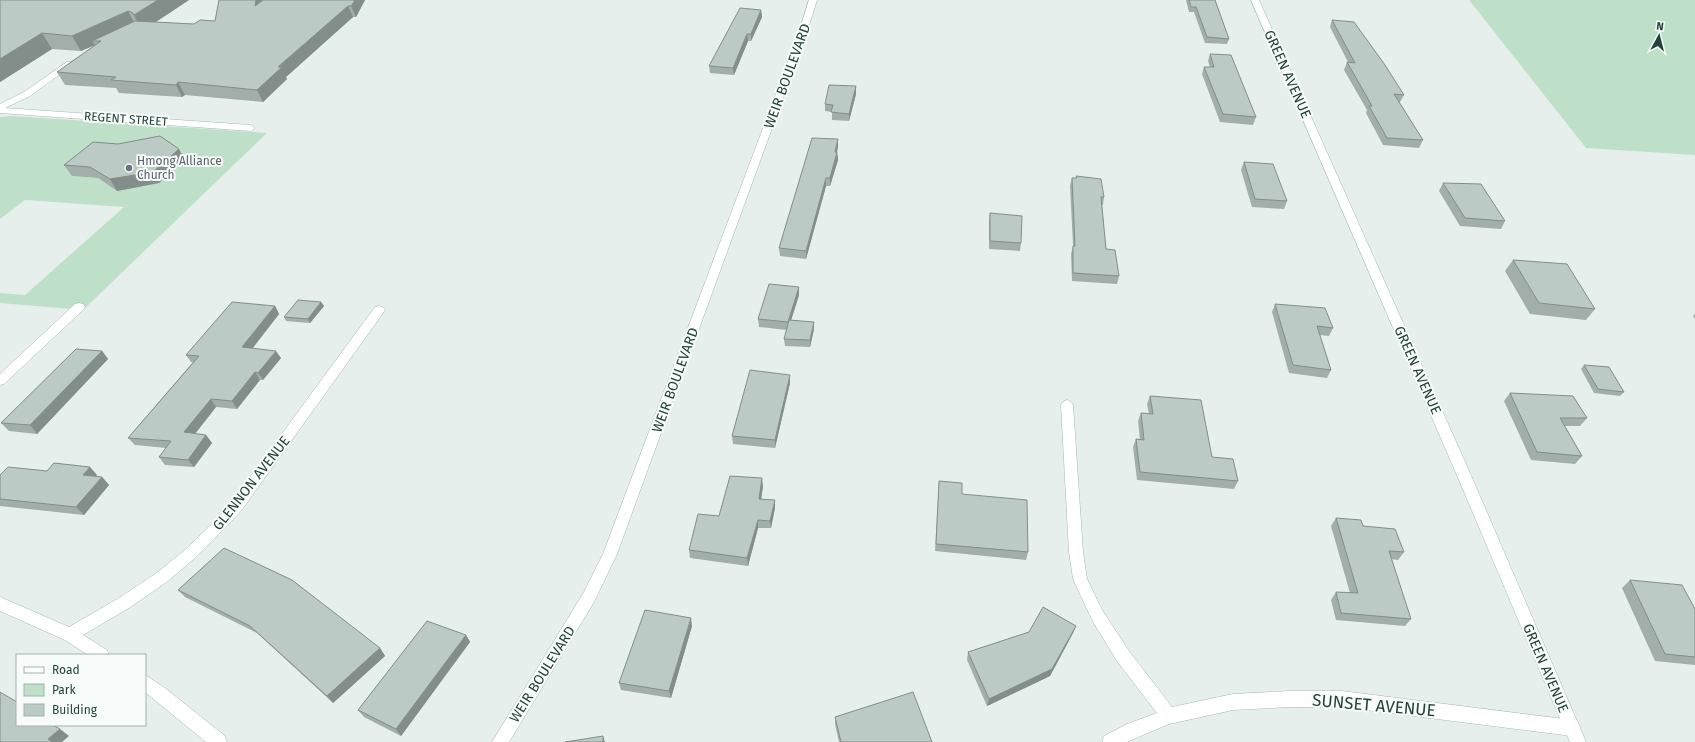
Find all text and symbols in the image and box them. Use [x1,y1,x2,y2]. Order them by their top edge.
north arrow [1639,16,1679,56]
text: N [1656,20,1665,33]
street label: WEIR BOULEVARD [761,21,814,131]
street label: GREEN AVENUE [1260,27,1315,121]
street label: REGENT STREET [84,109,169,129]
place label: Hmong Alliance Church [137,154,222,182]
marker: Hmong Alliance Church [124,163,134,173]
street label: GREEN AVENUE [1390,323,1445,417]
street label: WEIR BOULEVARD [649,325,702,435]
street label: GLENNON AVENUE [209,433,293,534]
street label: GREEN AVENUE [1519,621,1572,715]
street label: WEIR BOULEVARD [506,623,579,726]
legend [16,654,146,726]
text: Road [52,663,80,677]
text: Park [52,683,76,697]
street label: SUNSET AVENUE [1311,690,1437,721]
text: Building [52,703,98,717]

